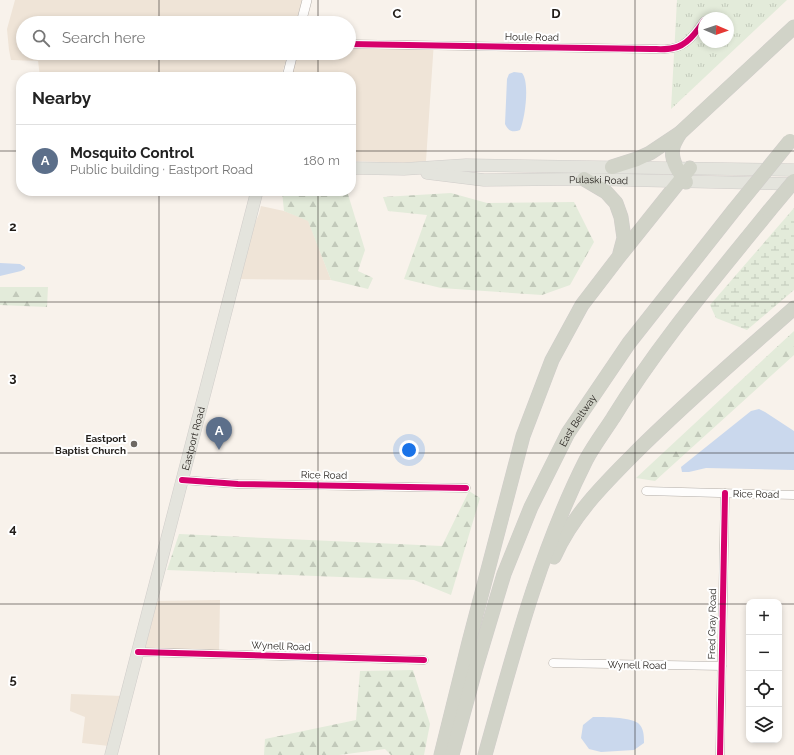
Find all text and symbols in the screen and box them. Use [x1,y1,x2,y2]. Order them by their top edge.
text: C [393,6,402,21]
text: D [551,6,561,21]
north arrow [698,12,734,48]
search box [16,16,356,60]
icon: search [30,27,52,49]
text: Search here [62,29,145,47]
street label: Houle Road [505,31,559,43]
text: Nearby [32,88,91,108]
text: Mosquito Control [70,144,194,162]
text: A [41,153,49,168]
text: 180 m [304,153,340,168]
text: Public building · Eastport Road [70,162,253,177]
street label: Pulaski Road [569,173,628,186]
text: 2 [9,219,17,234]
text: 3 [9,370,17,385]
street label: East Beltway [557,392,598,448]
street label: Eastport Road [179,405,206,471]
pin: A [206,417,232,450]
place label: Eastport Baptist Church [55,433,126,456]
marker: Eastport Baptist Church [129,439,139,449]
your location [399,440,419,460]
street label: Rice Road [301,469,347,481]
street label: Rice Road [733,488,779,500]
text: 4 [9,521,17,536]
street label: Fred Gray Road [706,588,718,660]
map controls [746,599,782,743]
button: + [746,599,782,635]
button: − [746,635,782,671]
street label: Wynell Road [251,639,311,653]
street label: Wynell Road [607,659,667,671]
button: locate [746,671,782,707]
text: 5 [9,672,17,687]
button: layers [746,707,782,743]

